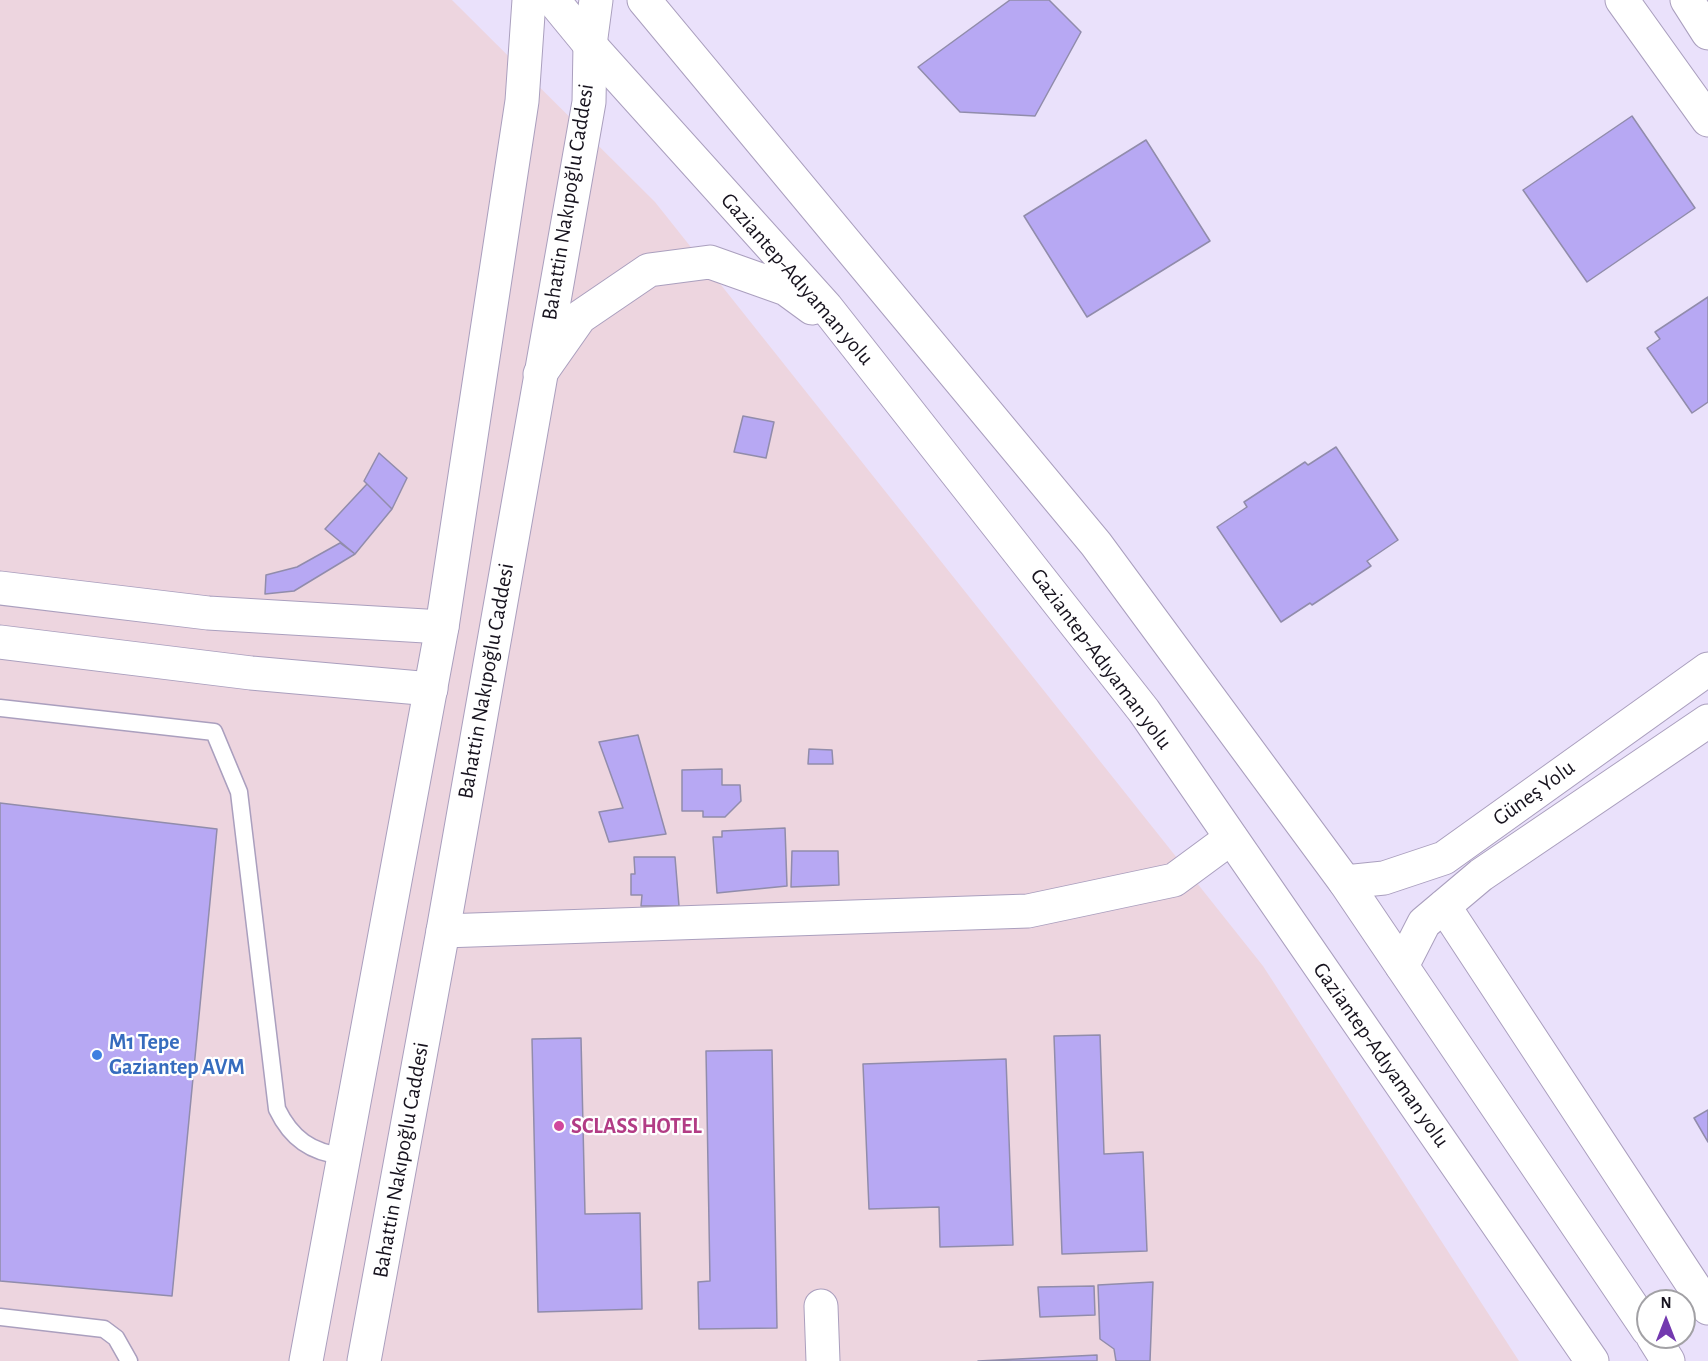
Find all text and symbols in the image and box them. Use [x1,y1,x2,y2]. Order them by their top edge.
street label: Bahattin Nakıpoğlu Caddesi [536,82,600,322]
street label: Gaziantep-Adıyaman yolu [715,187,879,371]
street label: Bahattin Nakıpoğlu Caddesi [452,561,520,801]
street label: Gaziantep-Adıyaman yolu [1024,563,1178,755]
street label: Güneş Yolu [1488,754,1580,832]
street label: Gaziantep-Adıyaman yolu [1307,957,1455,1153]
place label: M1 Tepe Gaziantep AVM [109,1029,245,1080]
street label: Bahattin Nakıpoğlu Caddesi [367,1040,435,1280]
marker: M1 Tepe Gaziantep AVM [90,1048,104,1062]
place label: SCLASS HOTEL [571,1113,702,1139]
marker: SCLASS HOTEL [552,1119,566,1133]
north arrow [1636,1289,1696,1349]
text: N [1660,1295,1672,1311]

